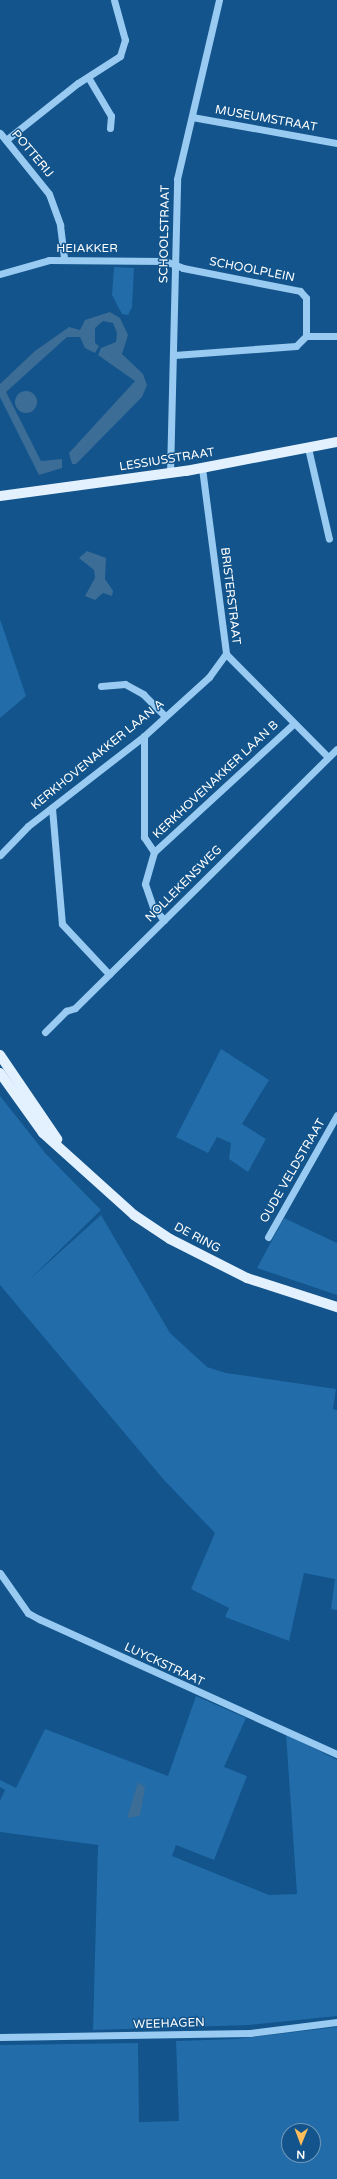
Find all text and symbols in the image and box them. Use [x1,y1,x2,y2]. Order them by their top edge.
street label: MUSEUMSTRAAT [214,103,318,135]
street label: POTTERIJ [8,127,56,181]
street label: SCHOOLSTRAAT [157,185,173,283]
street label: HEIAKKER [56,242,118,256]
street label: SCHOOLPLEIN [208,255,296,285]
street label: LESSIUSSTRAAT [118,445,216,475]
street label: BRISTERSTRAAT [217,547,243,645]
street label: KERKHOVENAKKER LAAN A [29,697,167,813]
street label: KERKHOVENAKKER LAAN B [150,718,282,842]
street label: NOLLEKENSWEG [143,843,225,925]
street label: OUDE VELDSTRAAT [257,1116,329,1226]
street label: DE RING [171,1220,223,1256]
street label: LUYCKSTRAAT [122,1640,206,1690]
street label: WEEHAGEN [133,2016,205,2032]
north arrow [281,2123,321,2163]
text: N [296,2148,305,2161]

